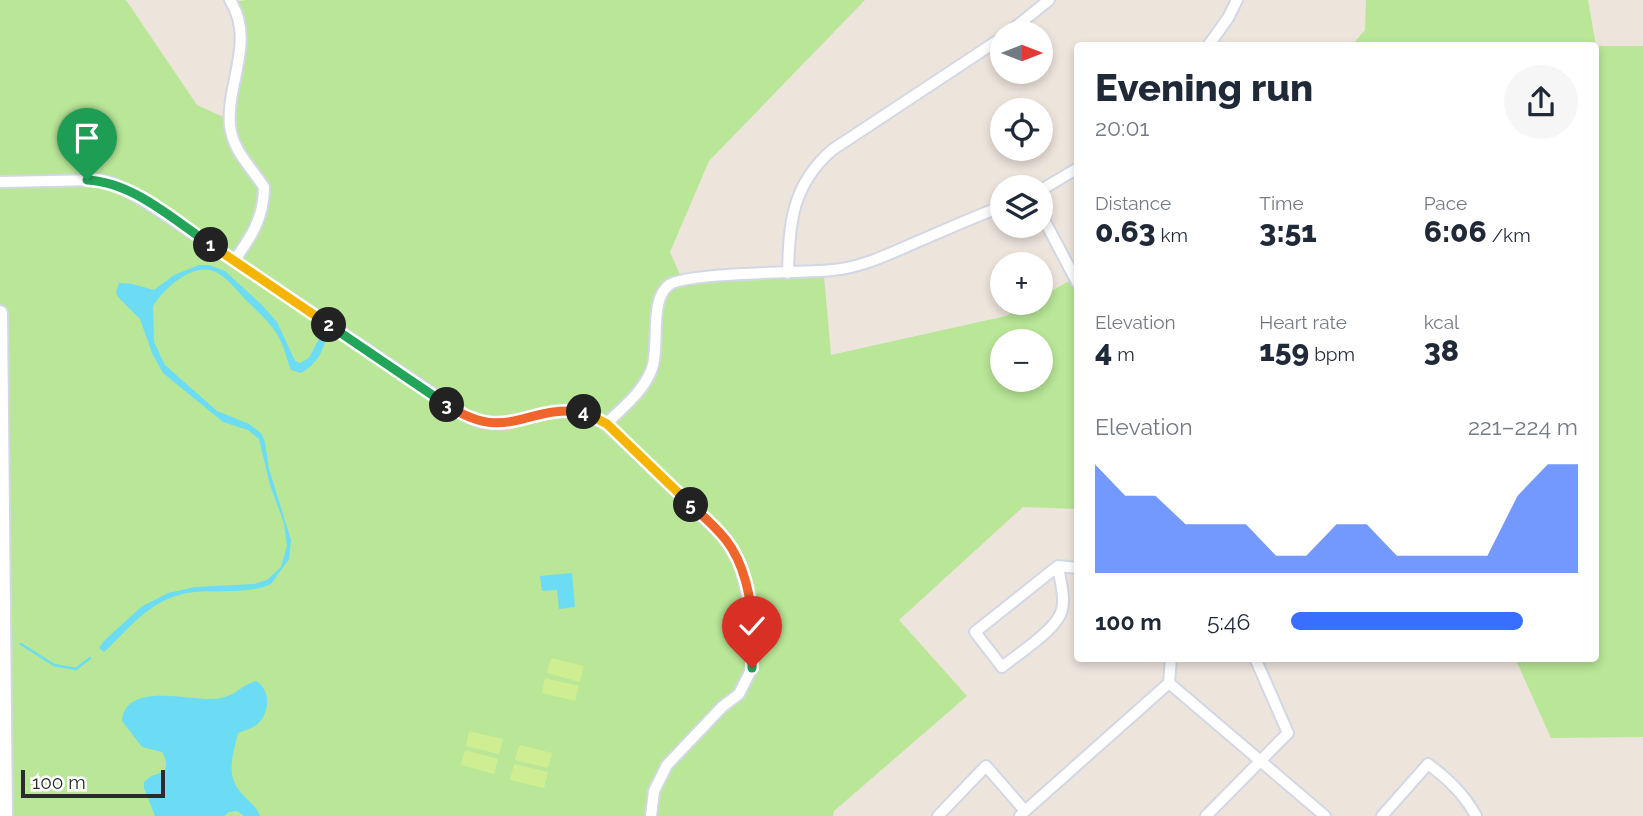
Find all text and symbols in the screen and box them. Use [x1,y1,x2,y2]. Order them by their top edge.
north arrow [990,21,1054,84]
map controls [990,21,1053,392]
text: Evening run [1095,65,1313,110]
button: share [1504,65,1578,139]
button: locate [990,98,1053,161]
pin [57,108,117,180]
text: 20:01 [1095,114,1149,141]
icon: arrive [68,119,106,157]
button: layers [990,175,1053,238]
text: Distance [1095,192,1171,214]
text: Time [1259,192,1304,214]
text: Pace [1424,192,1467,214]
text: 0.63 [1095,214,1156,249]
text: 3:51 [1259,214,1317,249]
text: 6:06 [1424,214,1487,249]
text: km [1156,224,1188,246]
text: /km [1487,224,1531,246]
pin: 1 [194,228,228,262]
text: 1 [206,233,215,255]
button: + [990,252,1053,315]
pin: 2 [312,308,346,342]
text: Elevation [1095,311,1176,333]
text: Heart rate [1259,311,1347,333]
text: kcal [1424,311,1459,333]
text: 2 [323,313,334,335]
button: − [990,329,1053,392]
text: 4 [1095,333,1112,368]
text: 159 [1259,333,1309,368]
text: 38 [1424,333,1459,368]
text: m [1112,343,1135,365]
text: bpm [1309,343,1355,365]
pin: 3 [430,388,464,422]
text: 3 [441,393,452,415]
pin: 4 [566,394,602,430]
text: 4 [578,400,589,422]
text: Elevation [1095,413,1193,440]
text: 221–224 m [1468,413,1578,440]
pin: 5 [674,488,708,522]
text: 5 [685,493,696,515]
pin [722,596,782,668]
icon: check [733,607,771,645]
text: 100 m [1095,608,1162,635]
text: 5:46 [1207,608,1250,635]
scale bar [21,767,164,799]
text: 100 m [32,771,86,793]

